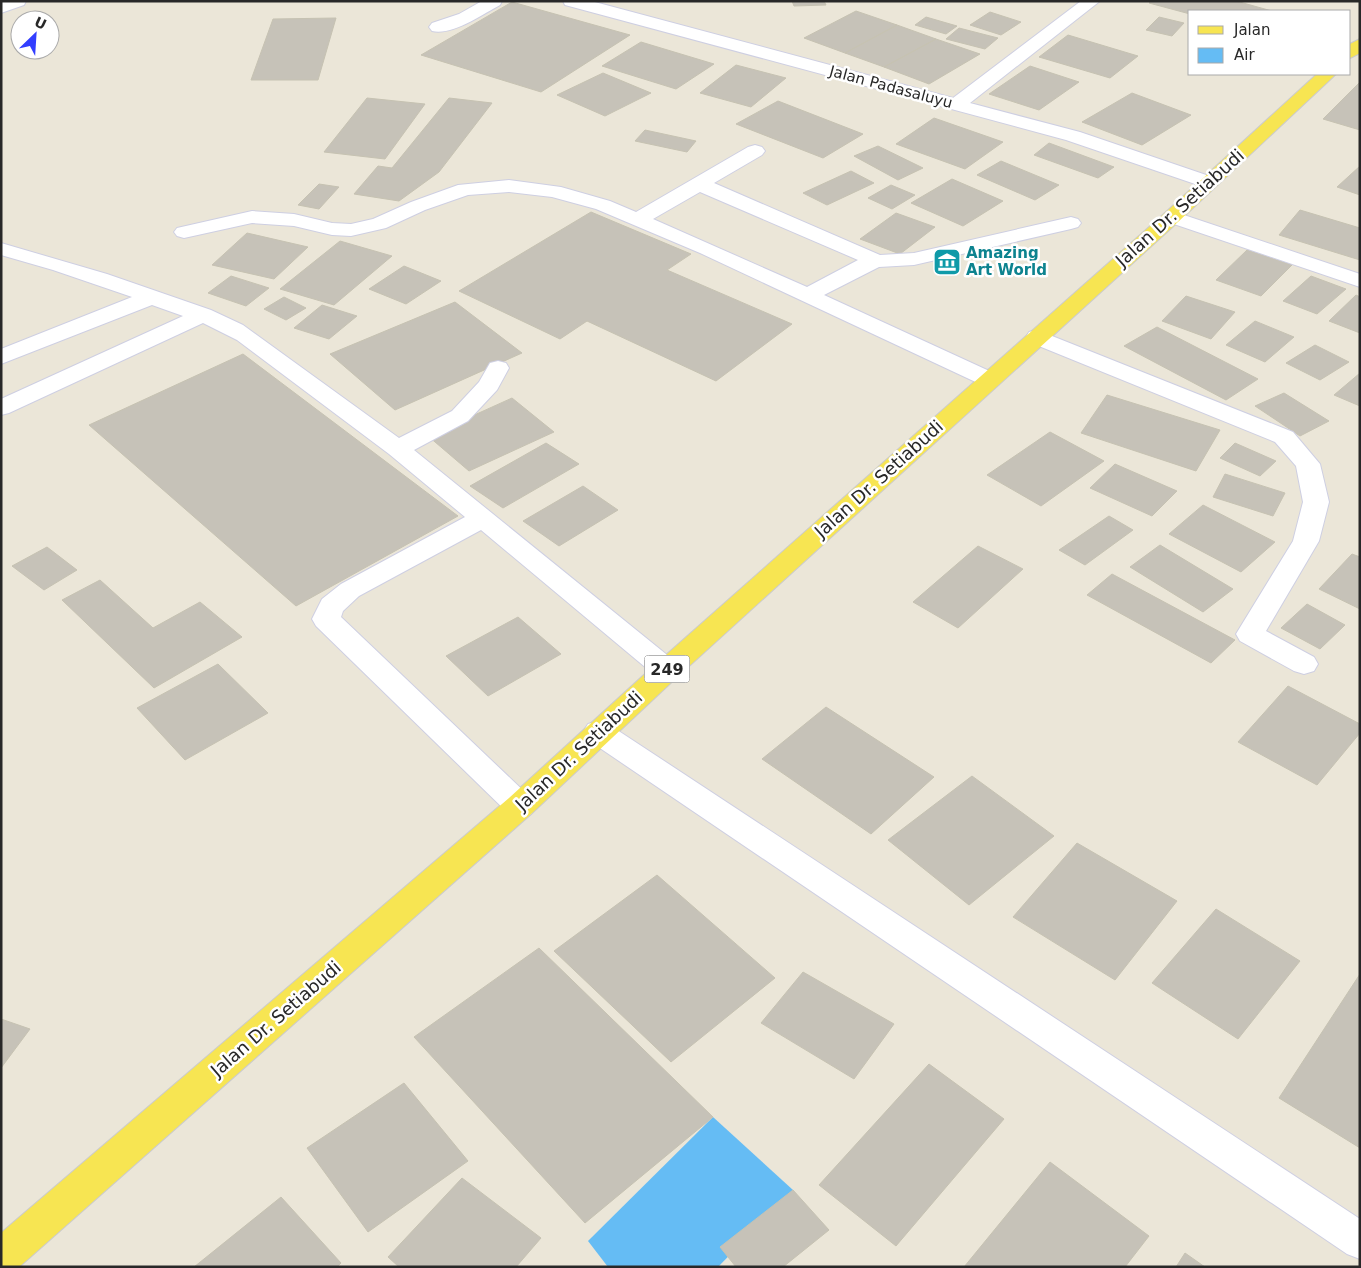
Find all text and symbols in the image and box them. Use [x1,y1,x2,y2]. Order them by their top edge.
north arrow [10,10,60,60]
legend [1188,10,1351,75]
text: U [32,14,49,33]
text: Jalan [1233,21,1270,39]
text: Air [1234,46,1255,64]
street label: Jalan Padasaluyu [827,62,954,112]
street label: Jalan Dr. Setiabudi [1110,144,1248,271]
place label: Amazing Art World [966,244,1047,279]
museum icon: Amazing Art World [932,247,962,277]
street label: Jalan Dr. Setiabudi [809,415,947,542]
road number: 249 [644,656,690,682]
street label: Jalan Dr. Setiabudi [510,687,646,815]
street label: Jalan Dr. Setiabudi [206,956,345,1081]

